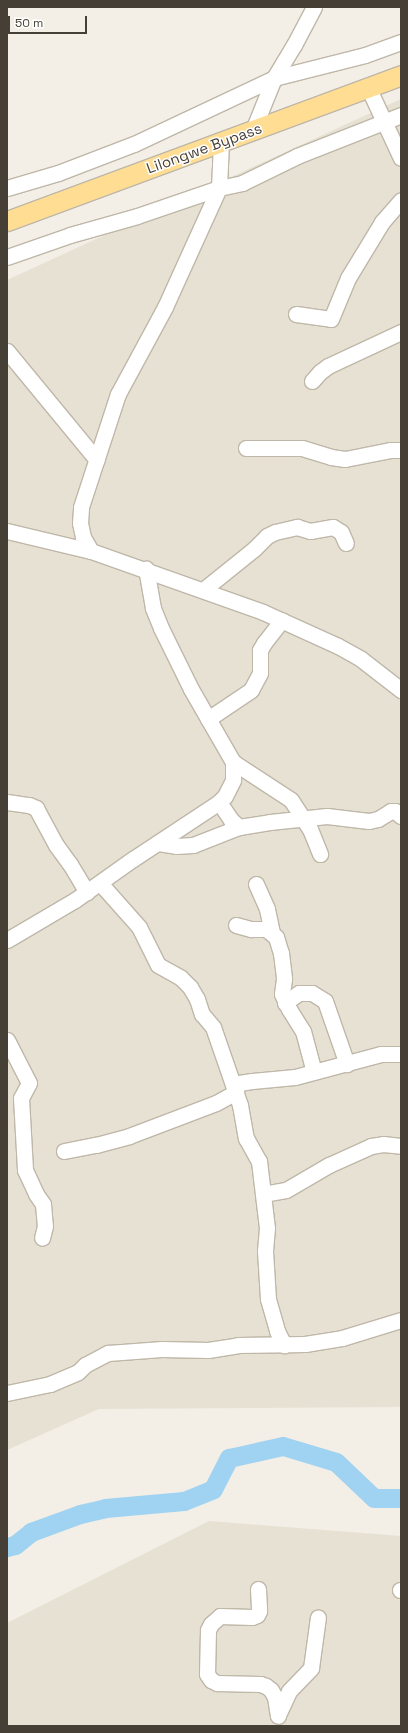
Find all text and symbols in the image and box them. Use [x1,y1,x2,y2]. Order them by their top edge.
scale bar [10,8,89,34]
text: 50 m [15,15,43,31]
street label: Lilongwe Bypass [144,119,264,177]

